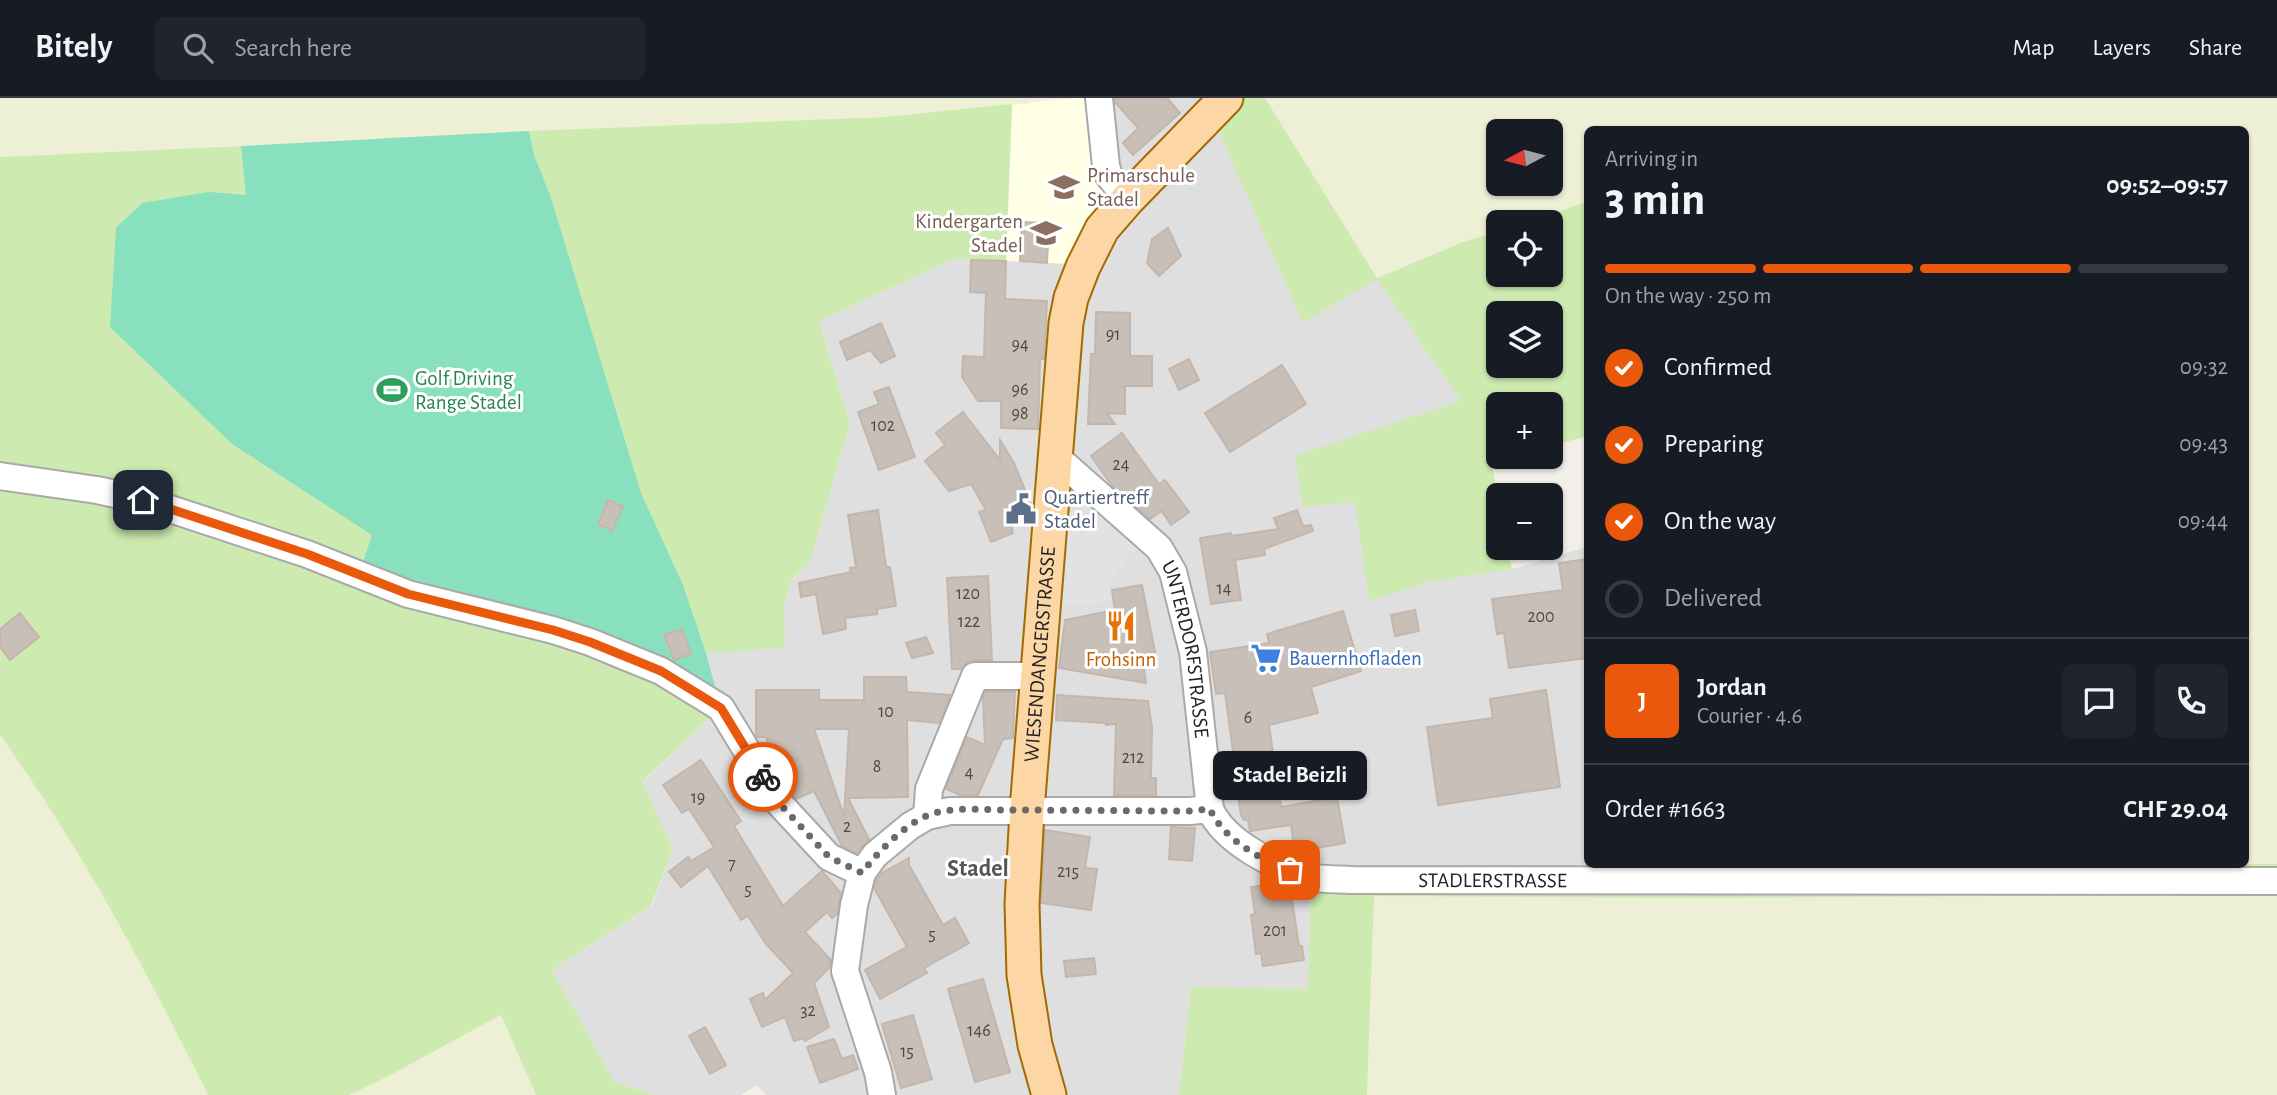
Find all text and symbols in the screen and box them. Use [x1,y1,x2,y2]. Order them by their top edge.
search box [155,17,645,80]
icon: search [179,29,217,67]
text: Bitely [35,31,113,64]
text: Search here [235,35,352,61]
text: Map [2012,36,2054,60]
text: Layers [2092,36,2151,60]
text: Share [2189,36,2242,60]
north arrow [1486,119,1563,196]
map controls [1486,119,1563,560]
text: Arriving in [1605,148,1698,171]
place label: Primarschule Stadel [1087,165,1195,210]
school or university icon: Primarschule Stadel [1047,170,1081,204]
text: 09:52–09:57 [2106,172,2228,198]
text: 3 min [1605,177,1705,223]
button: locate [1486,210,1563,287]
place label: Kindergarten Stadel [915,211,1023,256]
school or university icon: Kindergarten Stadel [1029,216,1063,250]
text: On the way · 250 m [1605,285,1772,308]
button: layers [1486,301,1563,378]
house number: 91 [1106,326,1120,344]
house number: 94 [1011,336,1029,354]
icon: check [1605,349,1643,387]
text: Confirmed [1664,354,1772,380]
text: 09:32 [2180,356,2228,379]
place label: Golf Driving Range Stadel [415,368,522,413]
sports icon: Golf Driving Range Stadel [375,373,409,407]
house number: 96 [1012,381,1028,399]
button: + [1486,392,1563,469]
house number: 98 [1012,405,1029,423]
house number: 102 [871,417,895,435]
icon: check [1605,426,1643,464]
text: Preparing [1664,431,1763,457]
text: 09:43 [2179,433,2228,456]
house number: 24 [1113,456,1130,474]
pin [113,470,173,530]
icon: home [124,481,162,519]
button: − [1486,483,1563,560]
place label: Quartiertreff Stadel [1044,487,1150,532]
public building icon: Quartiertreff Stadel [1004,492,1038,526]
icon: check [1605,503,1643,541]
text: On the way [1664,508,1776,534]
text: 09:44 [2178,510,2228,533]
street label: WIESENDANGERSTRASSE [1021,546,1059,763]
street label: UNTERDORFSTRASSE [1157,557,1212,739]
house number: 14 [1217,580,1232,598]
house number: 120 [956,585,980,603]
text: Delivered [1664,585,1762,611]
house number: 200 [1527,608,1555,626]
restaurant icon: Frohsinn [1104,609,1138,643]
house number: 122 [958,613,980,631]
supermarket icon: Bauernhofladen [1249,641,1283,675]
place label: Bauernhofladen [1289,648,1422,669]
place label: Frohsinn [1086,649,1156,670]
button: chat [2062,664,2136,738]
button: phone [2154,664,2228,738]
text: Jordan [1697,674,1767,700]
text: J [1638,688,1646,714]
house number: 10 [878,703,894,721]
text: Courier · 4.6 [1697,705,1802,728]
house number: 6 [1244,709,1252,727]
courier [728,742,798,812]
house number: 212 [1122,749,1144,767]
callout: Stadel Beizli [1213,751,1367,800]
icon: bike [744,758,782,796]
house number: 8 [873,758,881,776]
house number: 4 [965,764,974,782]
text: Stadel Beizli [1233,764,1347,787]
house number: 19 [691,789,705,807]
text: Order #1663 [1605,796,1726,822]
text: CHF 29.04 [2123,796,2228,822]
house number: 2 [843,818,851,836]
pin [1260,840,1320,900]
icon: bag [1271,851,1309,889]
house number: 7 [728,856,736,874]
district label: Stadel [947,857,1009,881]
house number: 215 [1057,863,1079,881]
street label: STADLERSTRASSE [1418,870,1567,891]
house number: 5 [744,881,752,899]
house number: 201 [1263,922,1287,940]
house number: 5 [928,926,936,944]
house number: 32 [800,1002,816,1020]
house number: 146 [967,1022,991,1040]
house number: 15 [900,1043,914,1061]

